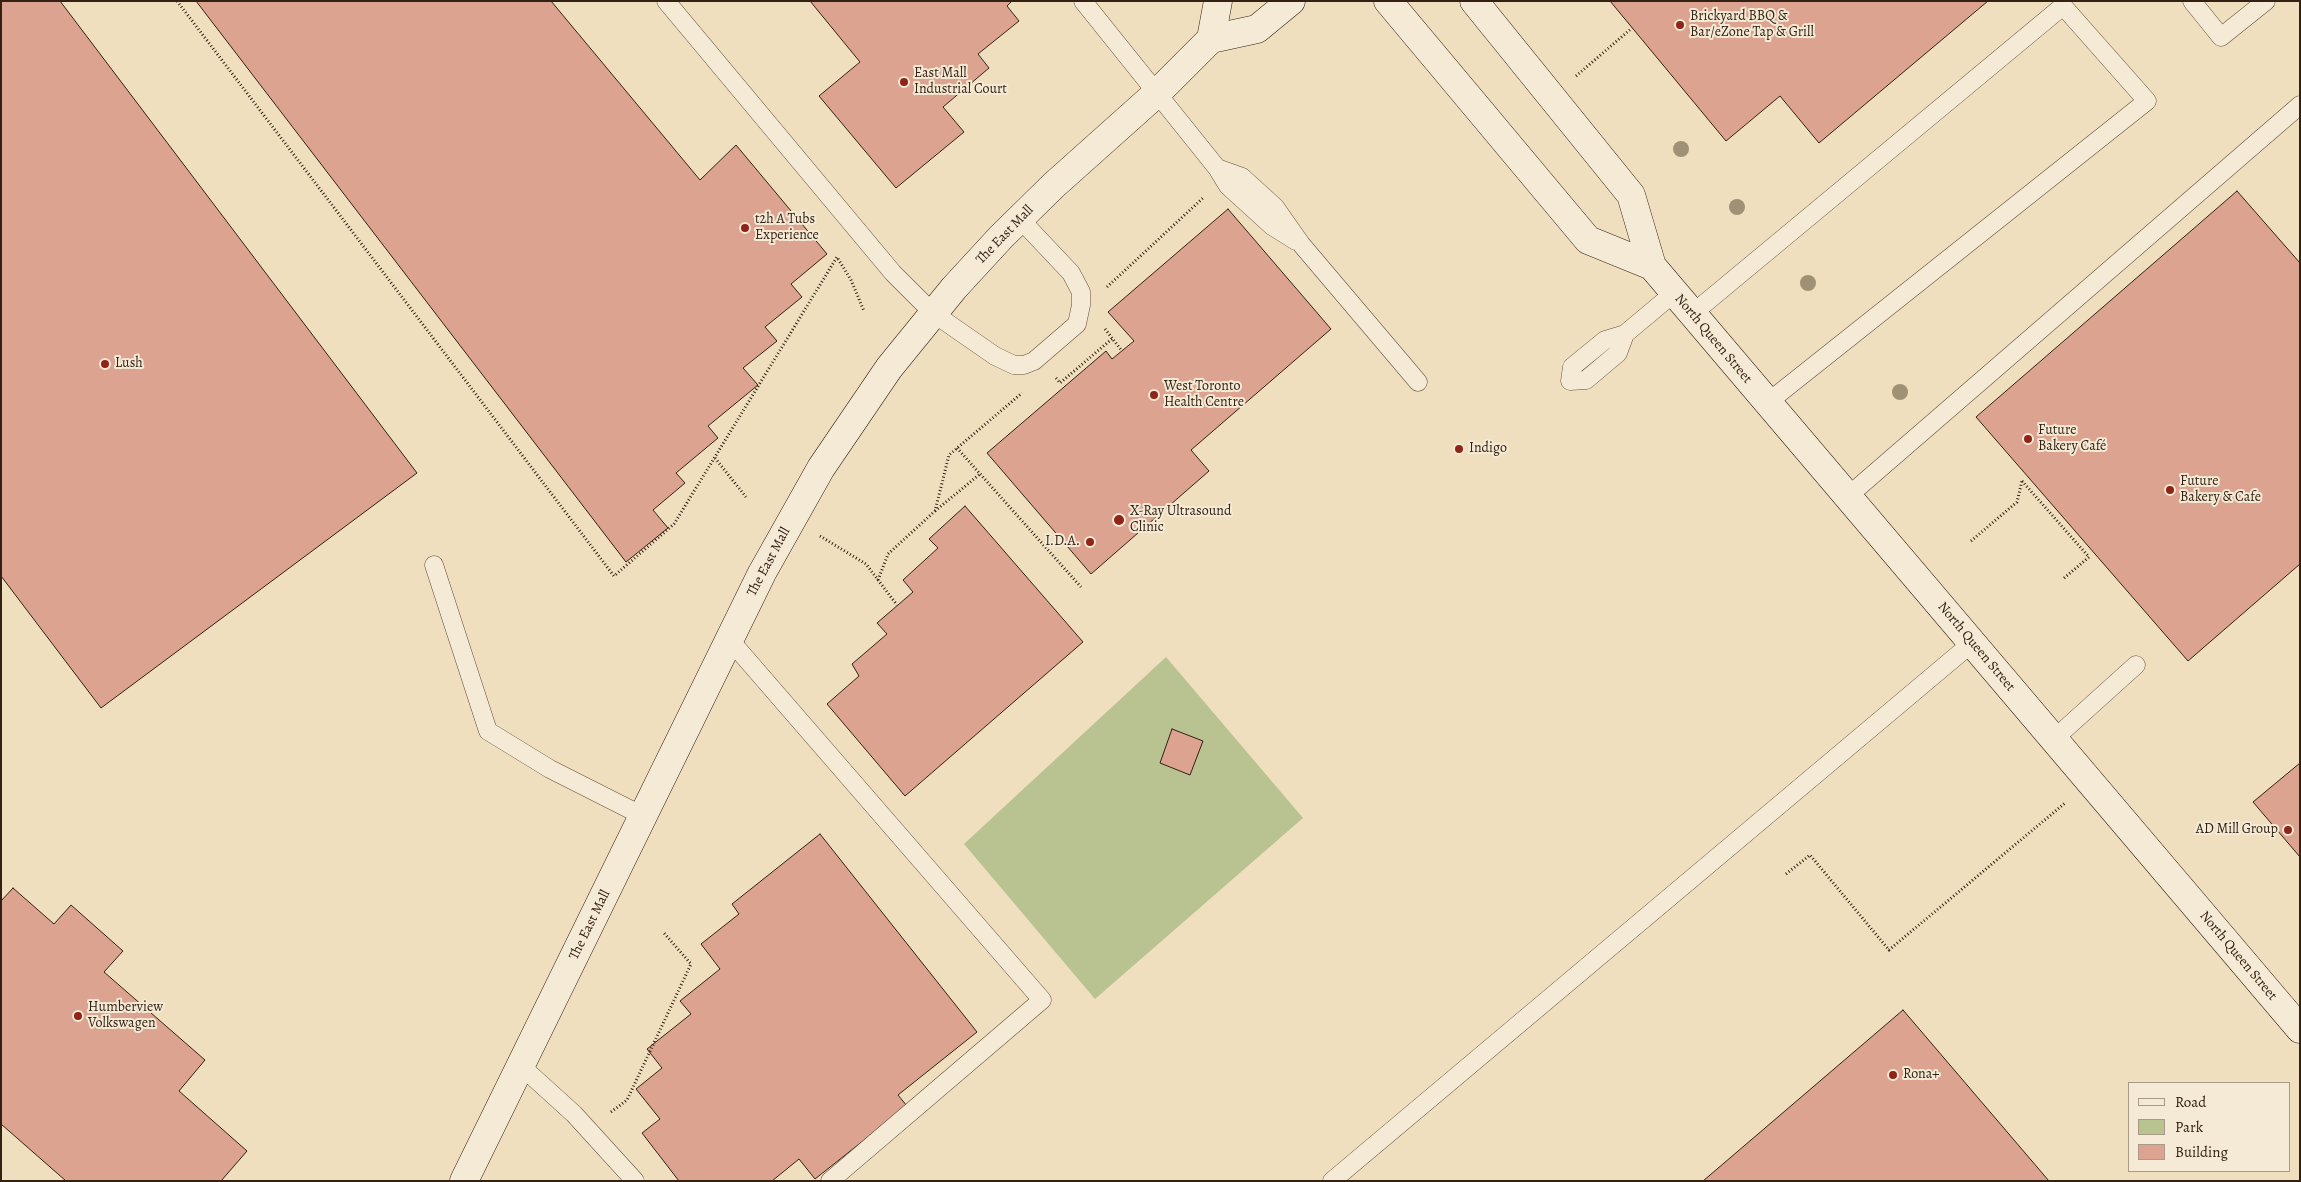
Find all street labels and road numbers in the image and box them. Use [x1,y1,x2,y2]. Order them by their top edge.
street label: The East Mall [973,202,1037,268]
street label: North Queen Street [1671,291,1755,387]
street label: The East Mall [744,525,794,599]
street label: North Queen Street [1934,599,2018,695]
street label: The East Mall [566,887,614,963]
street label: North Queen Street [2196,908,2280,1004]

